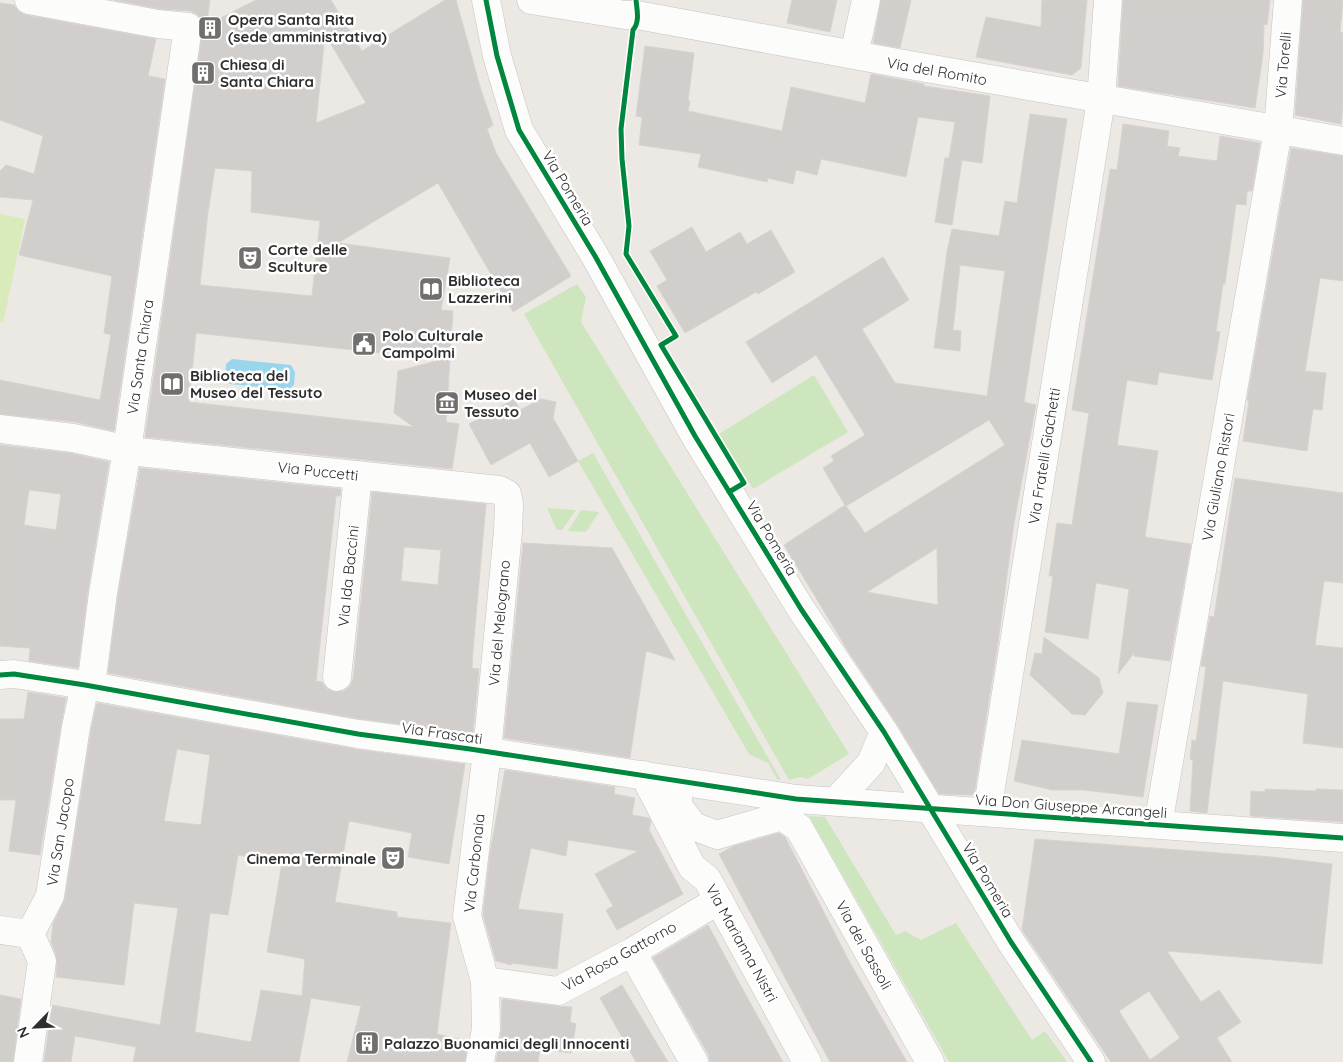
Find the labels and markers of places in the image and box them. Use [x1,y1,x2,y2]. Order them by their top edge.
place label: Opera Santa Rita (sede amministrativa) [228,10,387,46]
building icon: Opera Santa Rita (sede amministrativa) [197,15,223,41]
place label: Chiesa di Santa Chiara [220,55,314,91]
building icon: Chiesa di Santa Chiara [190,60,216,86]
place label: Corte delle Sculture [268,240,348,276]
theatre icon: Corte delle Sculture [237,245,263,271]
place label: Biblioteca Lazzerini [448,271,520,307]
library icon: Biblioteca Lazzerini [418,276,444,302]
place label: Polo Culturale Campolmi [382,326,484,362]
public building icon: Polo Culturale Campolmi [351,331,377,357]
place label: Biblioteca del Museo del Tessuto [190,366,322,402]
library icon: Biblioteca del Museo del Tessuto [159,371,185,397]
place label: Museo del Tessuto [464,385,537,421]
museum icon: Museo del Tessuto [434,390,460,416]
theatre icon: Cinema Terminale [380,845,406,871]
place label: Cinema Terminale [246,849,376,868]
building icon: Palazzo Buonamici degli Innocenti [354,1030,380,1056]
place label: Palazzo Buonamici degli Innocenti [384,1034,629,1053]

